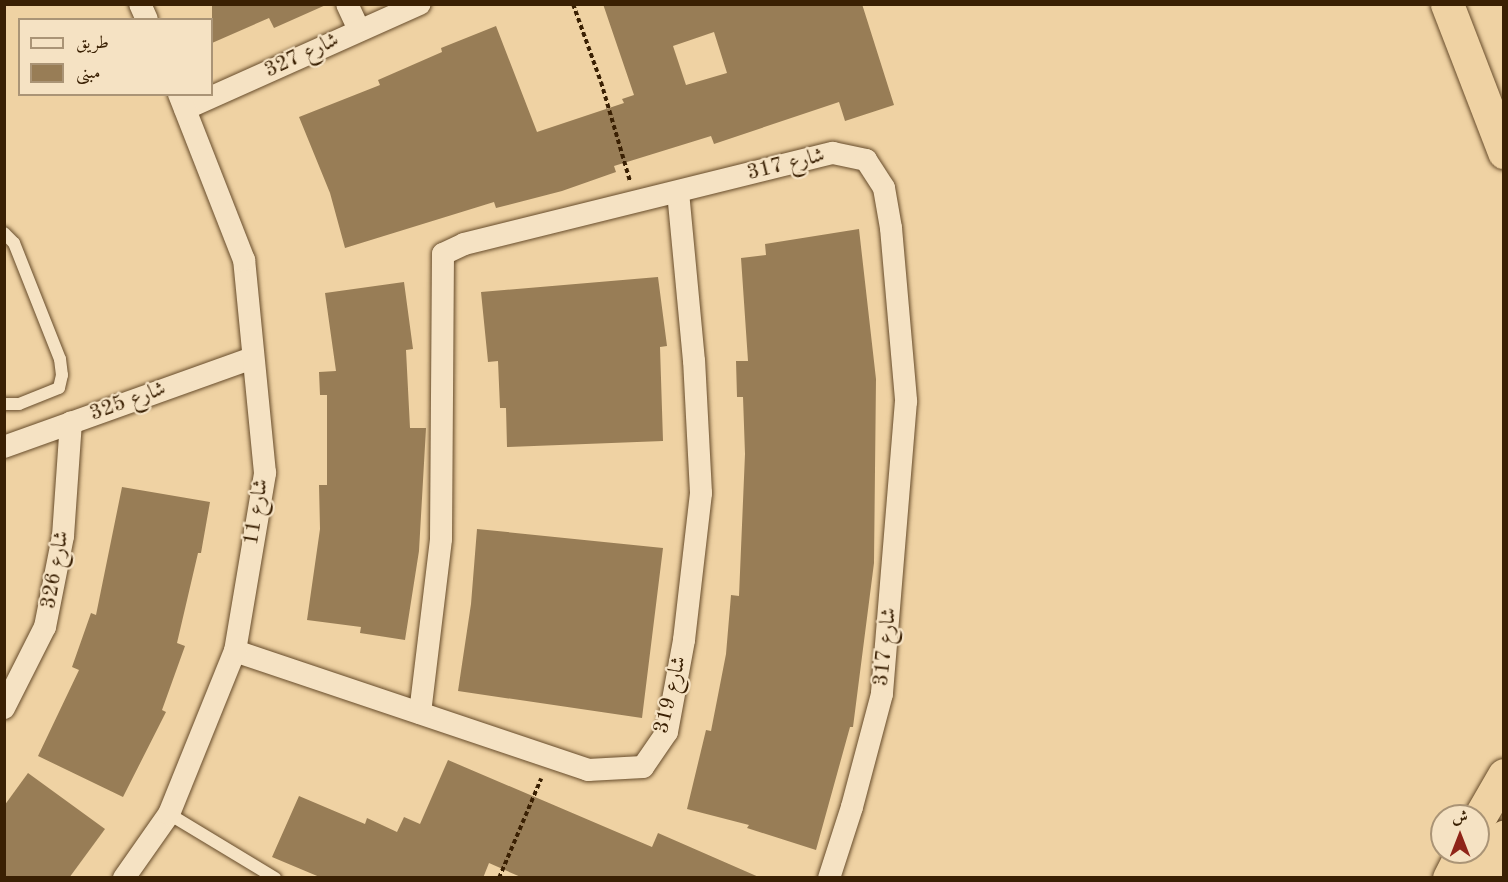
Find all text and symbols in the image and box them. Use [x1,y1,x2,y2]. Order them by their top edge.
legend [18,18,213,96]
street label: شارع 327 [261,28,343,84]
text: طريق [76,34,109,52]
text: مبنى [76,64,101,82]
street label: شارع 317 [745,143,827,187]
street label: شارع 325 [87,377,169,427]
street label: شارع 11 [239,477,275,547]
street label: شارع 326 [37,529,75,611]
street label: شارع 317 [869,606,903,688]
street label: شارع 319 [649,654,693,736]
north arrow [1430,804,1490,864]
text: ش [1452,810,1468,826]

